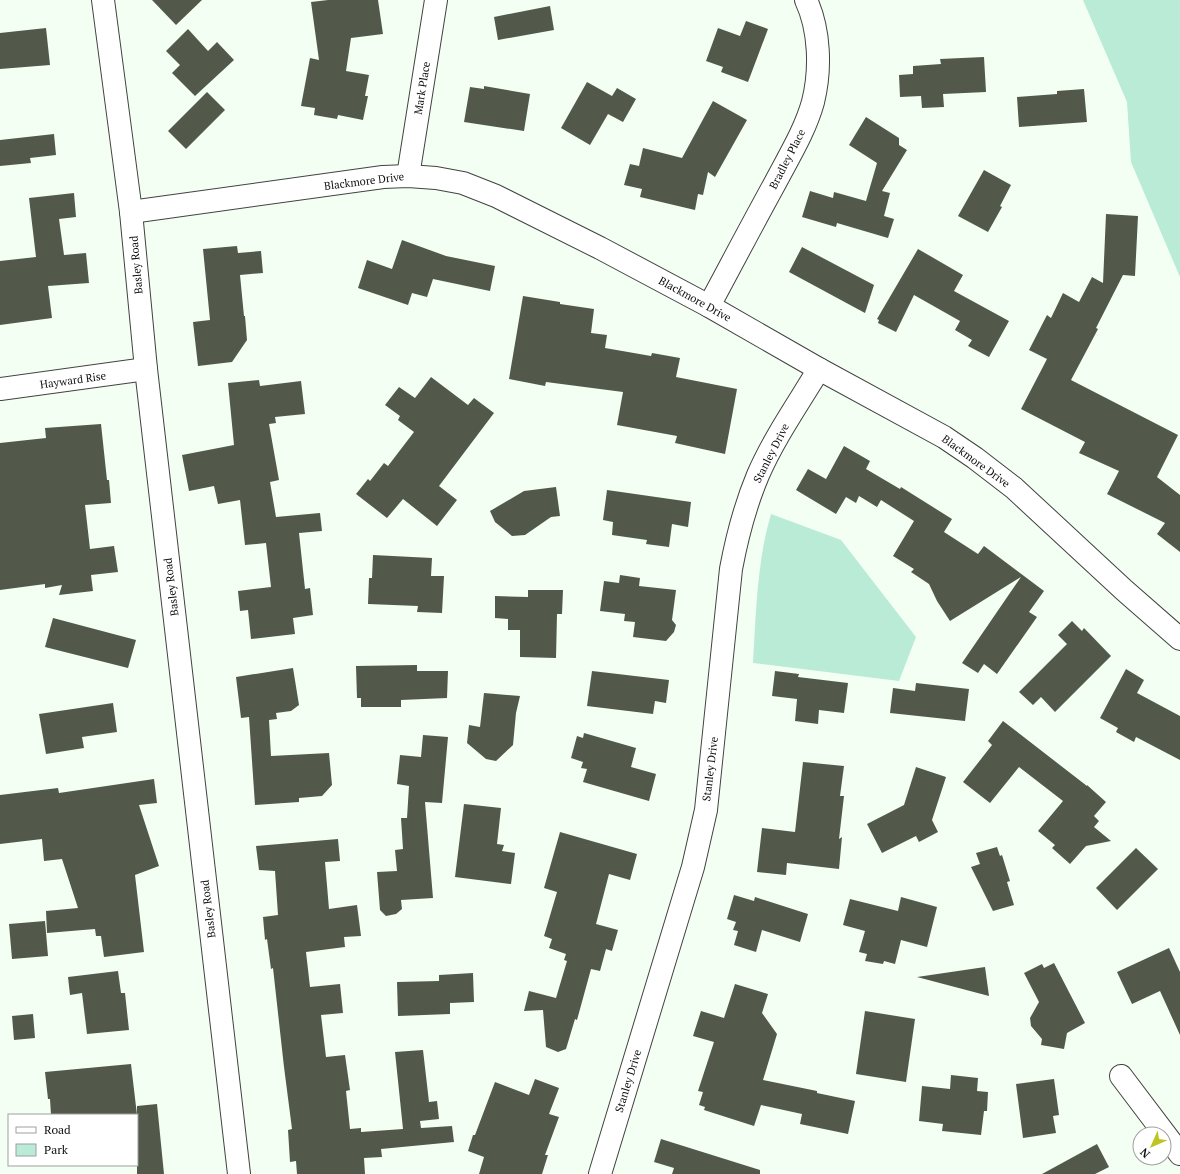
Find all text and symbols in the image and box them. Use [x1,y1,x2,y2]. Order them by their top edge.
street label: Mark Place [411,60,433,116]
street label: Bradley Place [766,126,808,191]
street label: Blackmore Drive [323,169,405,193]
street label: Basley Road [126,235,146,295]
street label: Blackmore Drive [656,273,734,325]
street label: Hayward Rise [39,368,107,392]
street label: Stanley Drive [750,420,792,485]
street label: Blackmore Drive [939,432,1013,491]
street label: Basley Road [160,557,182,617]
street label: Stanley Drive [699,735,721,802]
street label: Basley Road [197,879,219,939]
street label: Stanley Drive [612,1047,644,1114]
legend [8,1114,138,1166]
text: Road [44,1122,71,1137]
north arrow [1132,1126,1172,1166]
text: Park [44,1142,69,1157]
text: N [1137,1145,1153,1161]

